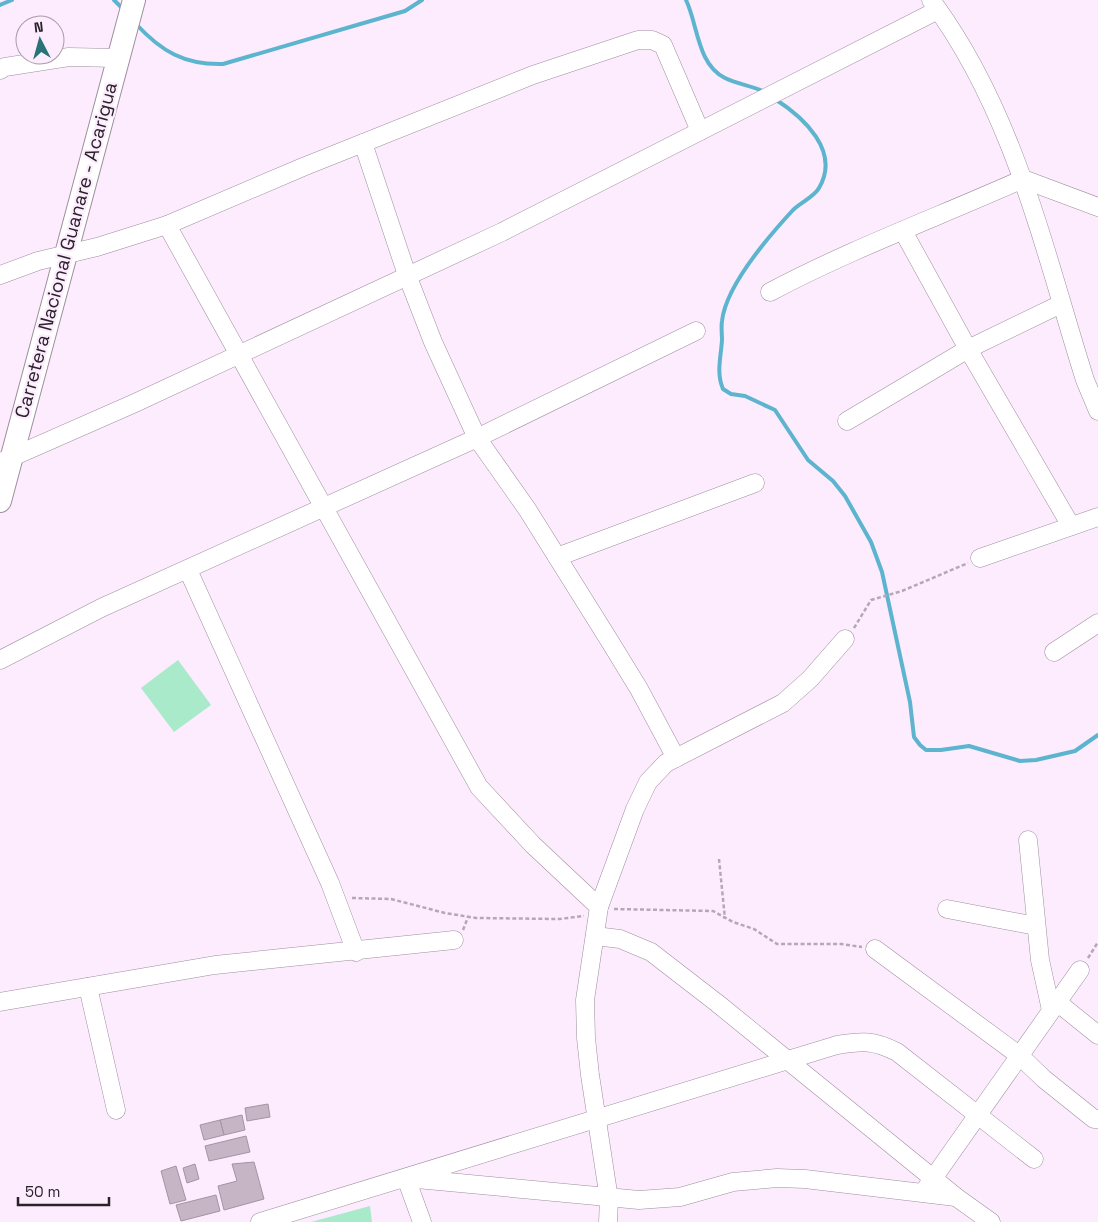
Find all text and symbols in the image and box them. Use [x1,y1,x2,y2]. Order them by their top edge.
north arrow [15,15,65,65]
text: N [33,18,44,37]
street label: Carretera Nacional Guanare - Acarigua [9,79,123,421]
scale bar [18,1174,109,1206]
text: 50 m [25,1182,60,1201]

